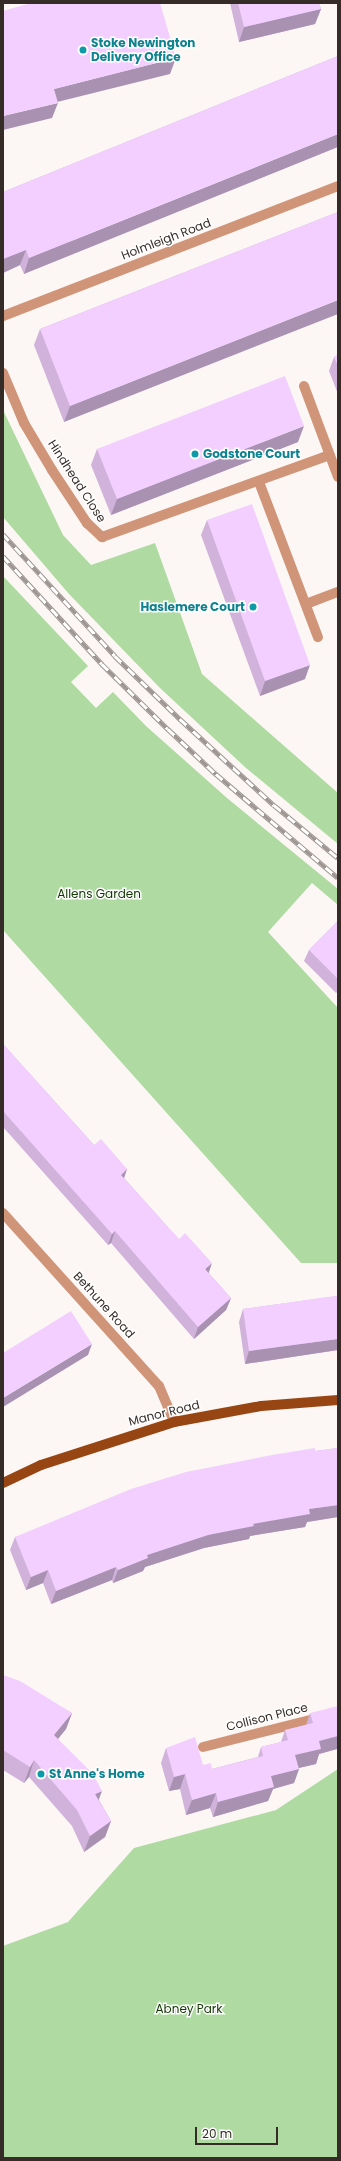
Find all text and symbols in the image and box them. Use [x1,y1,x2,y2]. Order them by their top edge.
place label: Stoke Newington Delivery Office [91,36,195,64]
marker: Stoke Newington Delivery Office [78,45,88,55]
street label: Holmleigh Road [119,215,213,263]
street label: Hindhead Close [45,437,109,525]
place label: Godstone Court [203,447,300,461]
marker: Godstone Court [190,449,200,459]
place label: Haslemere Court [140,600,245,614]
marker: Haslemere Court [248,602,258,612]
park label: Allens Garden [57,887,141,901]
street label: Bethune Road [71,1269,137,1341]
street label: Manor Road [127,1397,201,1429]
street label: Collison Place [225,1700,309,1734]
place label: St Anne's Home [49,1767,145,1781]
marker: St Anne's Home [36,1769,46,1779]
park label: Abney Park [156,2002,222,2016]
scale bar [197,2119,280,2145]
text: 20 m [202,2125,232,2142]

